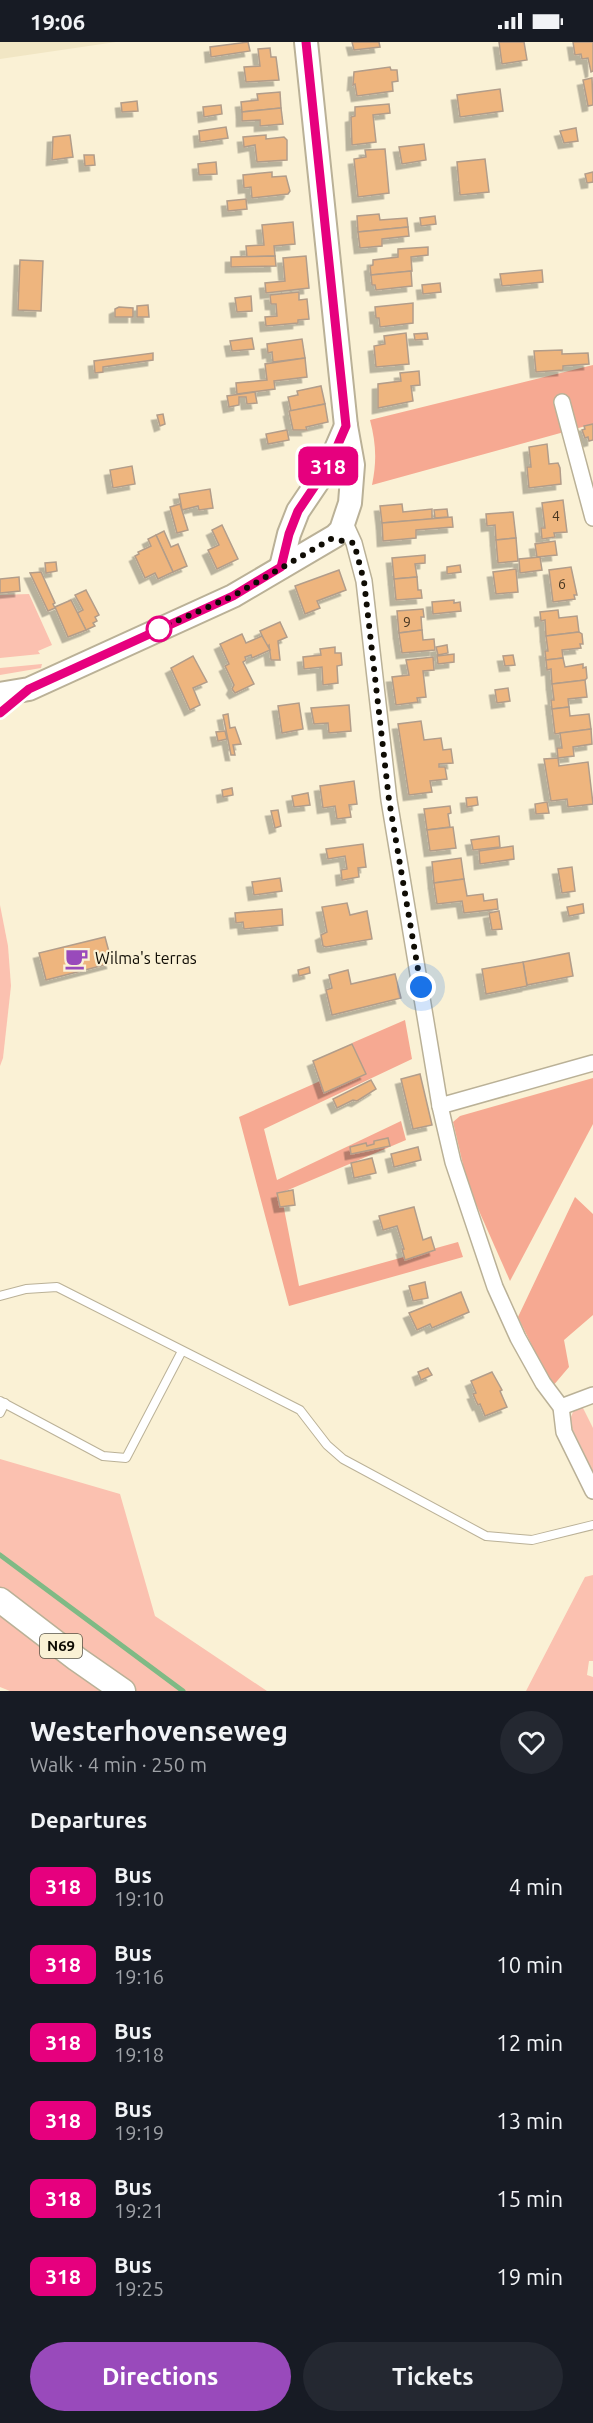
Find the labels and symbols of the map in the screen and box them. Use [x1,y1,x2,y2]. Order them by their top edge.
line badge: 318 [294,446,362,486]
house number: 4 [552,508,560,524]
house number: 6 [558,576,566,592]
house number: 9 [403,614,411,630]
unlabelled marker [146,616,172,642]
cafe icon: Wilma's terras [64,945,90,971]
place label: Wilma's terras [95,949,197,967]
your location [406,972,436,1002]
road number: N69 [40,1634,82,1658]

